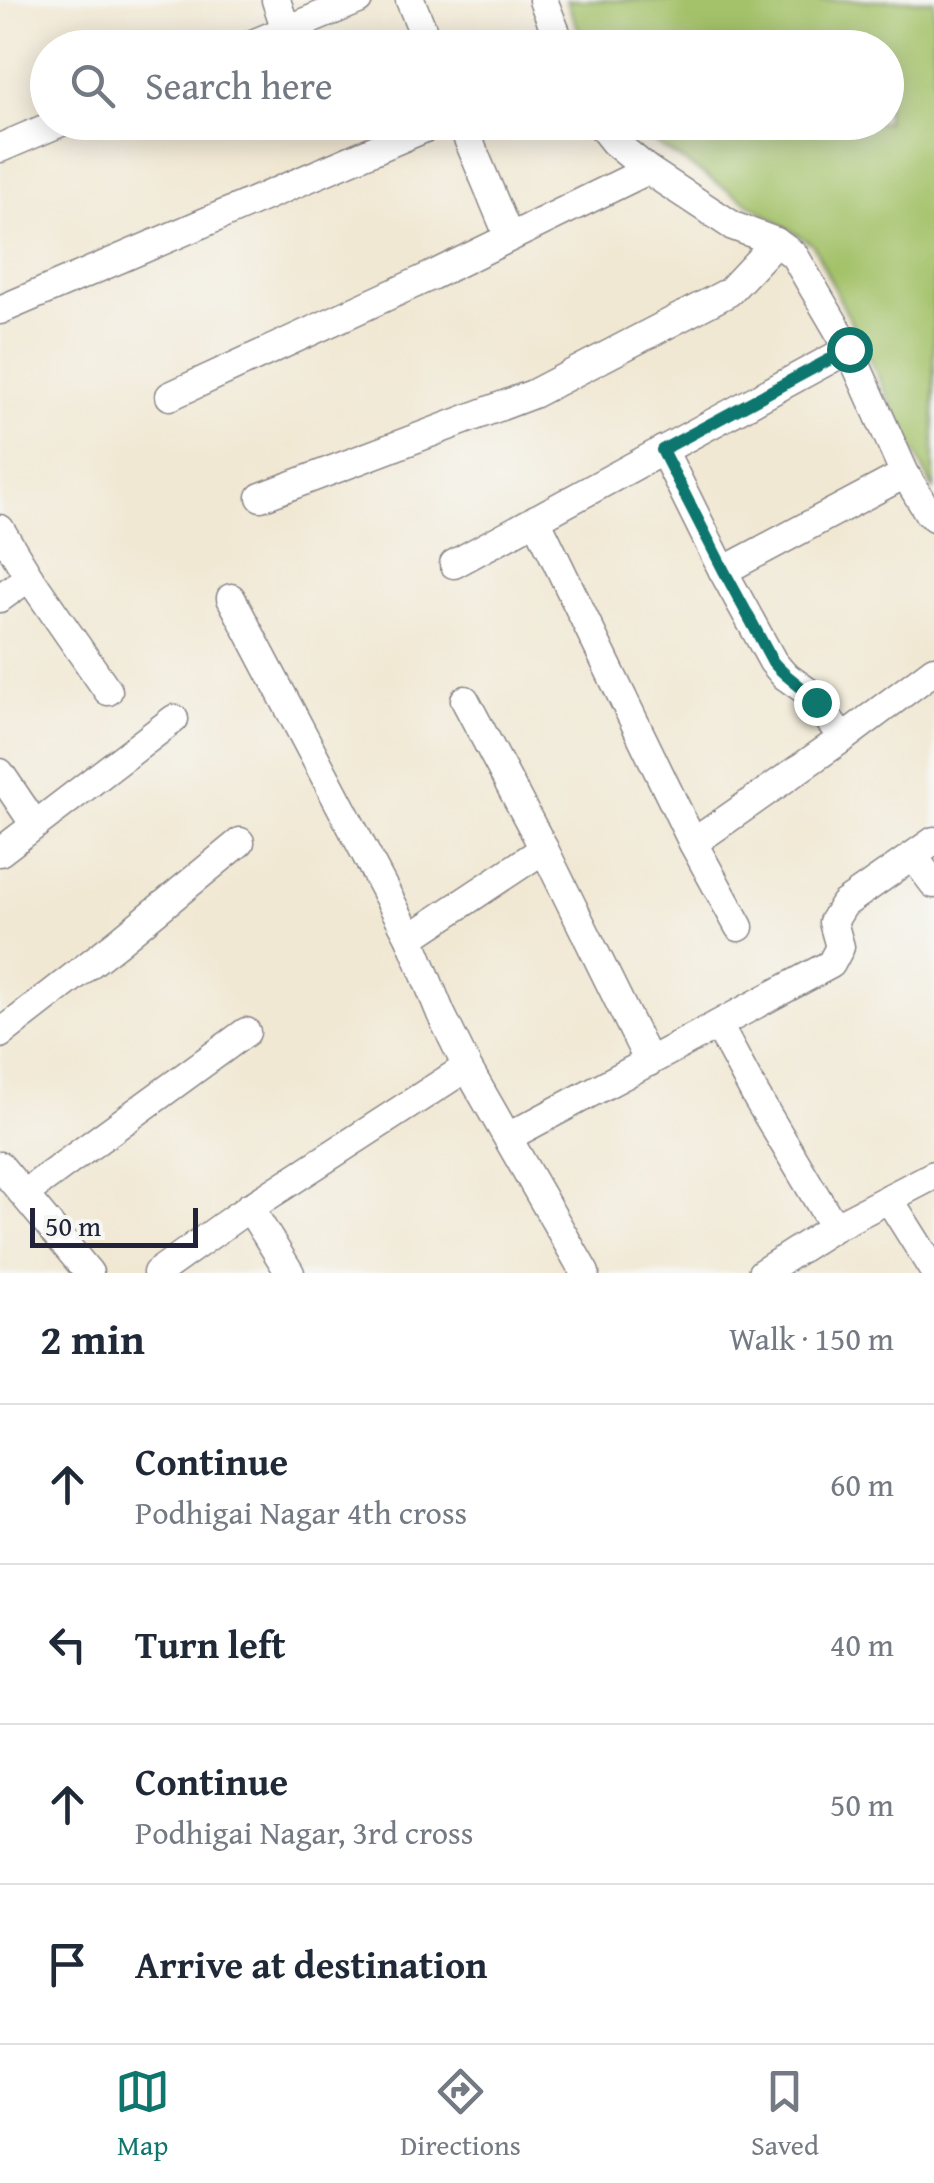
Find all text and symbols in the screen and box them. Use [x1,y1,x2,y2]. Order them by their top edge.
search box [30,30,904,140]
text: Search here [145,57,333,113]
icon: search [65,58,120,113]
route start [827,327,873,373]
route end [794,680,840,726]
scale bar [30,1203,198,1248]
text: 50 m [45,1205,101,1246]
text: 2 min [40,1308,145,1369]
text: Walk · 150 m [729,1315,894,1362]
text: Continue [135,1433,288,1489]
icon: ahead [40,1457,95,1512]
text: 60 m [830,1461,894,1508]
text: Podhigai Nagar 4th cross [135,1489,467,1536]
text: Turn left [135,1616,286,1672]
icon: left [40,1617,95,1672]
text: 40 m [830,1621,894,1668]
text: Continue [135,1753,288,1809]
icon: ahead [40,1777,95,1832]
text: 50 m [830,1781,894,1828]
text: Podhigai Nagar, 3rd cross [135,1809,473,1856]
text: Arrive at destination [135,1936,488,1992]
icon: arrive [40,1937,95,1992]
tab: Map [115,2064,170,2165]
tab: Directions [400,2064,521,2165]
tab: Saved [751,2064,819,2165]

